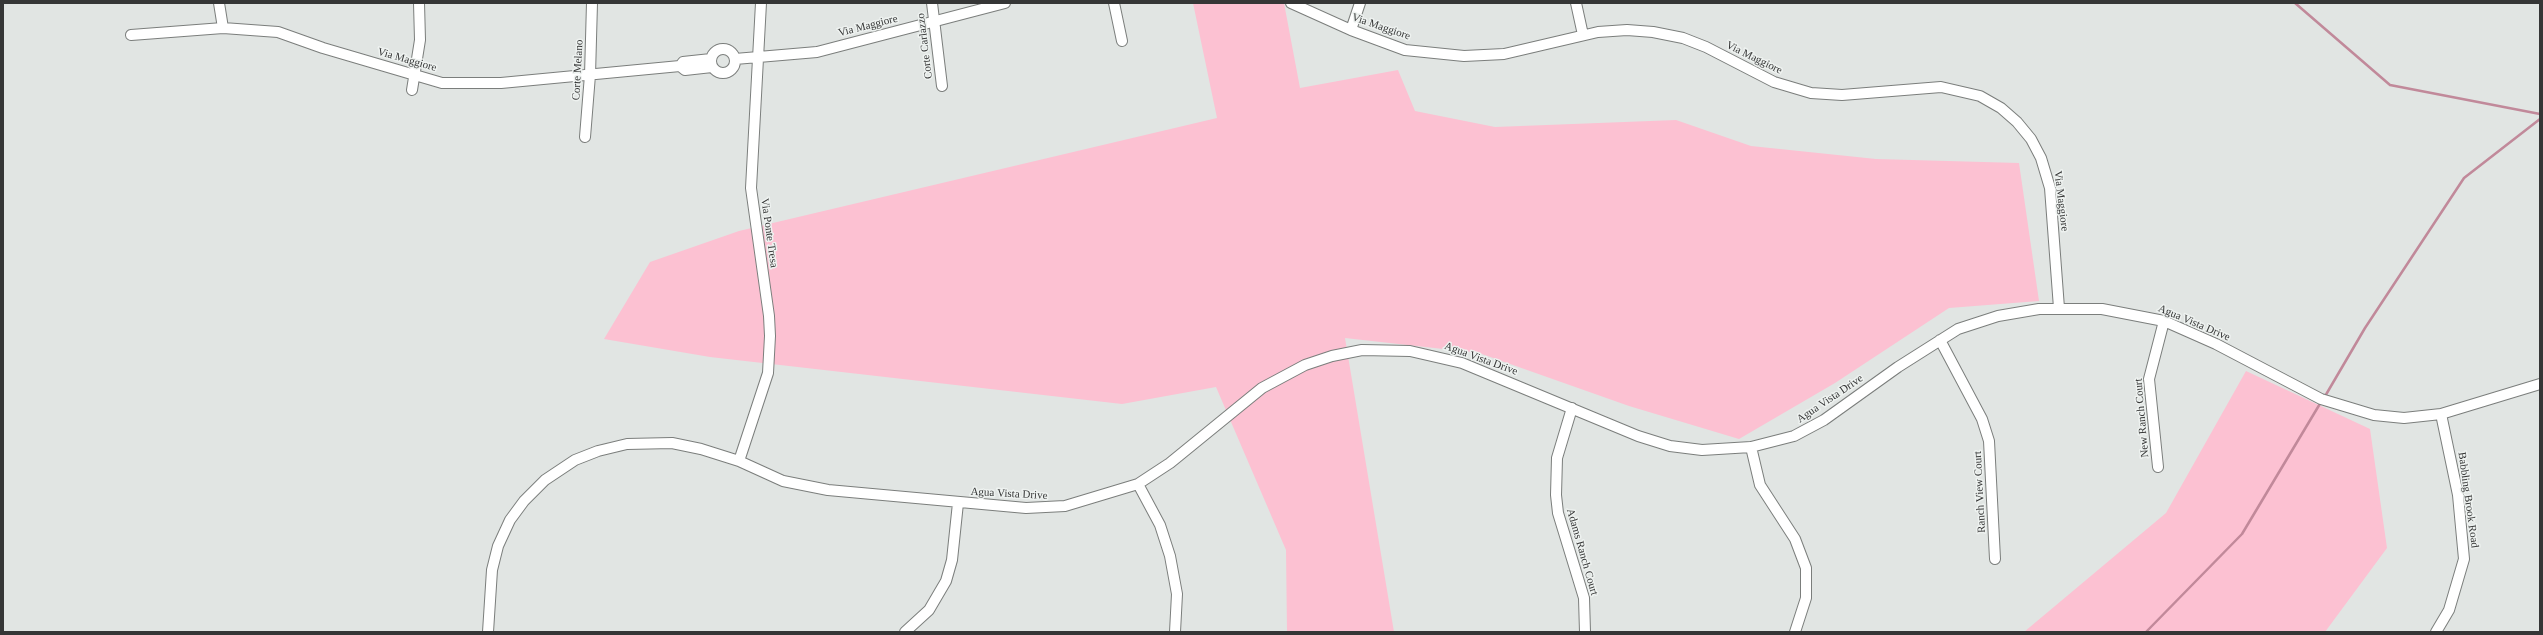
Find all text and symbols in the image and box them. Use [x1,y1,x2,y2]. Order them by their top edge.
street label: Via Maggiore [1350,11,1412,43]
street label: Via Maggiore [837,12,899,40]
street label: Corte Carlazzo [914,12,936,80]
street label: Corte Melano [570,39,586,101]
street label: Via Maggiore [1724,39,1784,77]
street label: Via Maggiore [376,45,438,75]
street label: Via Maggiore [2051,170,2071,232]
street label: Via Ponte Tresa [758,198,780,268]
street label: Agua Vista Drive [2156,302,2232,344]
street label: Agua Vista Drive [1443,340,1519,378]
street label: Agua Vista Drive [1794,372,1866,426]
street label: New Ranch Court [2132,378,2152,458]
street label: Ranch View Court [1971,451,1989,533]
street label: Babbling Brook Road [2455,451,2481,549]
street label: Agua Vista Drive [970,485,1048,503]
street label: Adams Ranch Court [1563,507,1601,597]

